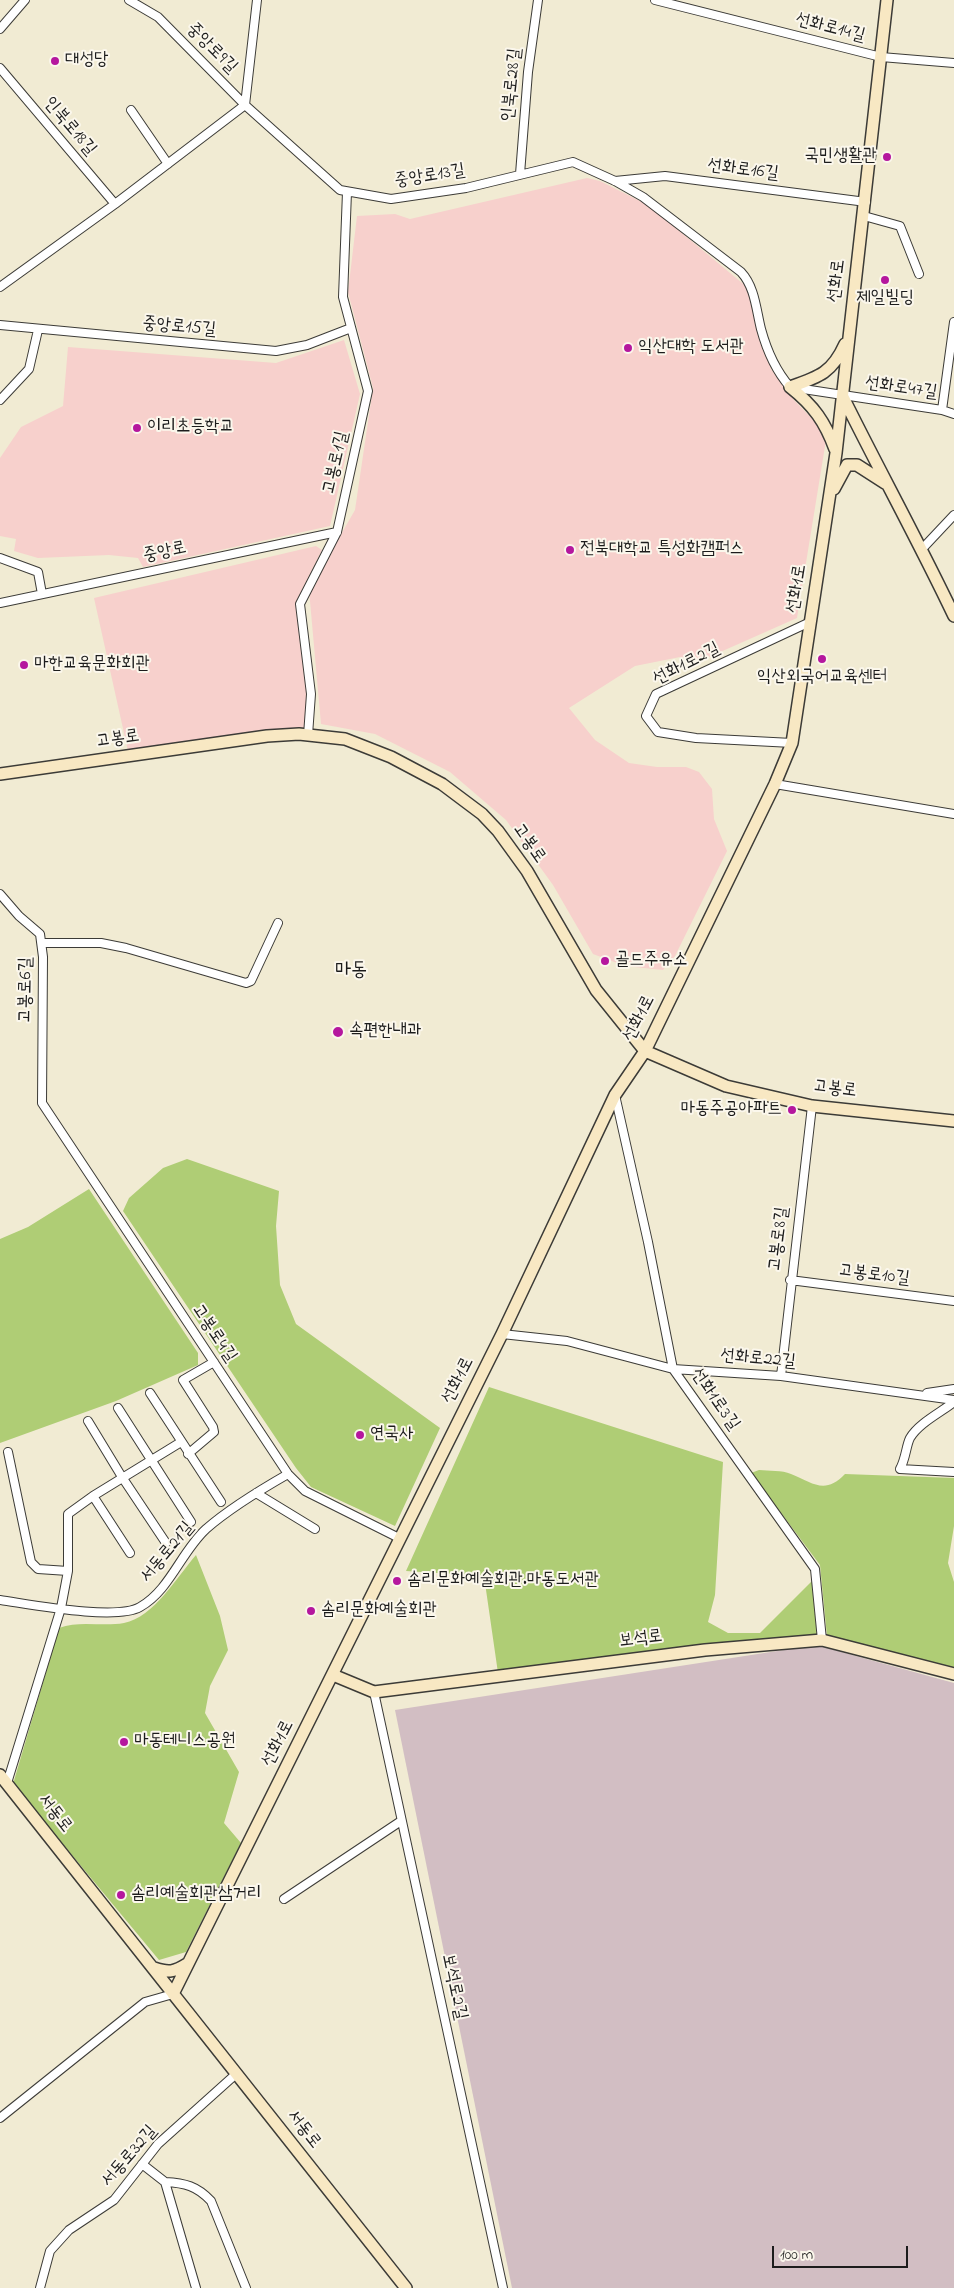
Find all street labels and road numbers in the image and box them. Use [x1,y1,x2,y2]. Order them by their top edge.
street label: 선화로14길 [793,10,867,48]
street label: 중앙로9길 [181,19,241,79]
street label: 인북로28길 [498,47,528,123]
street label: 인북로18길 [38,93,100,161]
street label: 선화로16길 [706,156,780,186]
street label: 중앙로13길 [393,161,467,193]
street label: 선화로 [825,258,851,304]
street label: 중앙로15길 [141,314,217,342]
street label: 선화로47길 [863,373,939,405]
street label: 고봉로1길 [319,430,355,496]
street label: 중앙로 [142,538,188,568]
street label: 선화1로 [783,563,813,615]
street label: 선화1로2길 [650,639,724,691]
street label: 고봉로 [95,726,141,754]
street label: 고봉로 [507,820,549,868]
street label: 고봉로6길 [16,957,38,1023]
street label: 선화1로 [619,992,661,1046]
street label: 고봉로 [812,1077,858,1103]
street label: 고봉로8길 [765,1206,795,1272]
street label: 고봉로10길 [837,1261,911,1291]
street label: 고봉로4길 [186,1301,240,1367]
street label: 선화로22길 [719,1346,797,1374]
street label: 선화1로 [438,1354,480,1408]
street label: 선화1로3길 [685,1365,743,1435]
street label: 서동로21길 [136,1518,200,1588]
street label: 보석로 [618,1627,664,1653]
street label: 선화1로 [258,1717,300,1771]
street label: 서동로 [32,1790,76,1838]
street label: 보석로2길 [435,1952,471,2022]
street label: 서동로 [281,2106,325,2154]
street label: 서동로32길 [97,2122,163,2192]

